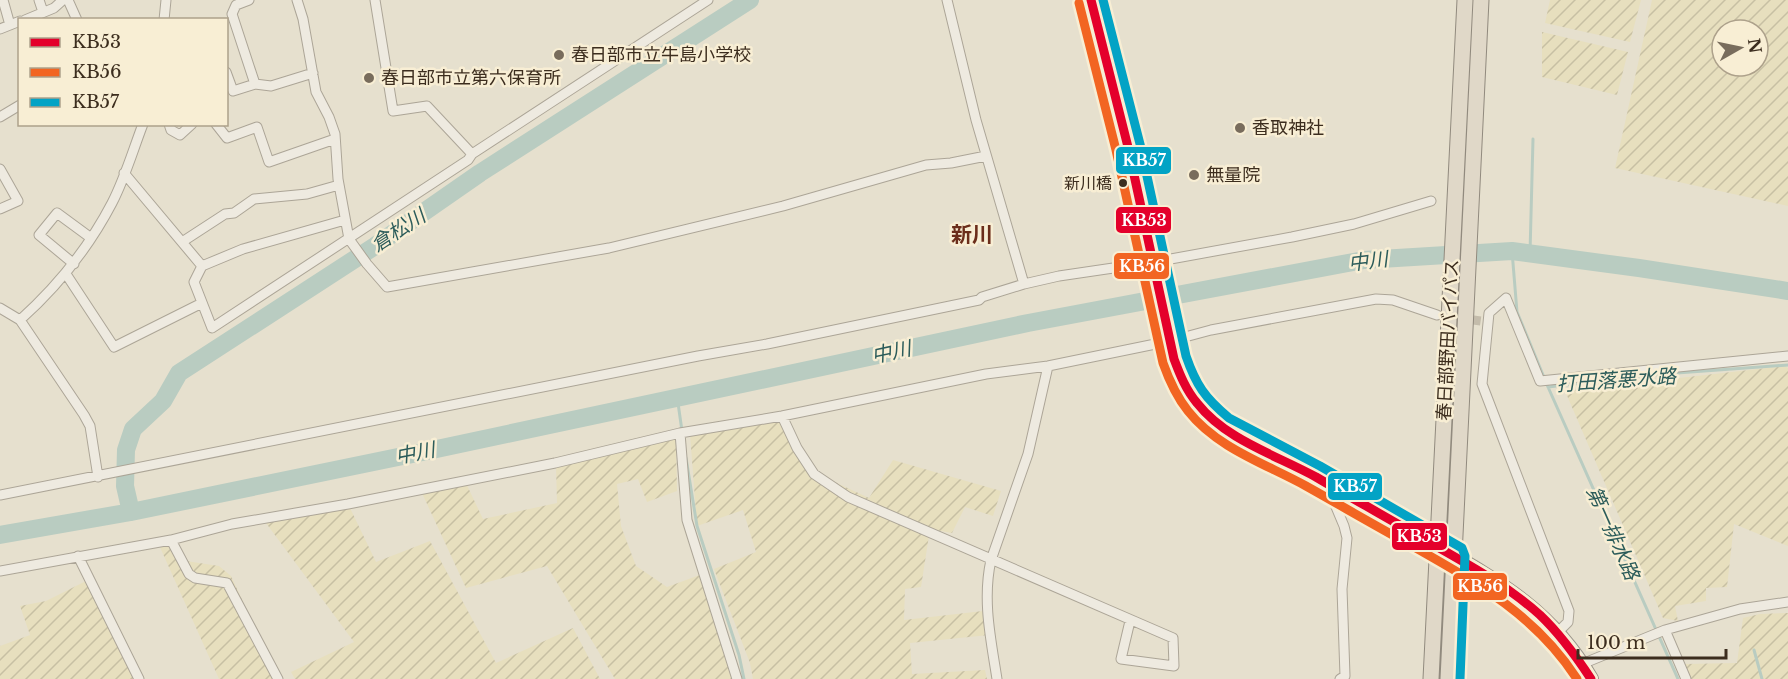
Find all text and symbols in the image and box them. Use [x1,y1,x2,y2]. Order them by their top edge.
legend [18,18,228,126]
north arrow [1710,18,1770,78]
text: KB53 [72,31,121,53]
text: N [1744,37,1766,55]
place label: 春日部市立牛島小学校 [571,44,751,66]
marker: 春日部市立牛島小学校 [552,48,566,62]
text: KB56 [72,61,122,83]
place label: 春日部市立第六保育所 [381,67,561,89]
marker: 春日部市立第六保育所 [362,71,376,85]
text: KB57 [72,91,120,113]
place label: 香取神社 [1252,117,1324,139]
marker: 香取神社 [1233,121,1247,135]
line badge: KB57 [1115,146,1172,175]
text: KB57 [1122,150,1167,170]
place label: 無量院 [1206,164,1260,186]
marker: 無量院 [1187,168,1201,182]
place label: 新川橋 [1064,173,1112,193]
marker: 新川橋 [1117,177,1129,189]
water label: 倉松川 [366,203,431,256]
line badge: KB53 [1115,206,1172,234]
text: KB53 [1121,210,1167,230]
district label: 新川 [951,222,993,248]
water label: 中川 [1347,246,1391,275]
line badge: KB56 [1113,252,1170,280]
text: KB56 [1119,256,1165,276]
street label: 春日部野田バイパス [1433,259,1463,421]
water label: 中川 [869,336,915,368]
water label: 打田落悪水路 [1555,364,1679,396]
water label: 中川 [393,437,439,469]
line badge: KB57 [1327,472,1383,501]
text: KB57 [1333,476,1378,496]
water label: 第一排水路 [1582,482,1645,585]
line badge: KB53 [1391,522,1448,551]
text: KB53 [1396,526,1442,546]
line badge: KB56 [1452,572,1508,601]
text: KB56 [1457,576,1503,596]
scale bar [1578,622,1726,660]
text: 100 m [1587,632,1645,654]

